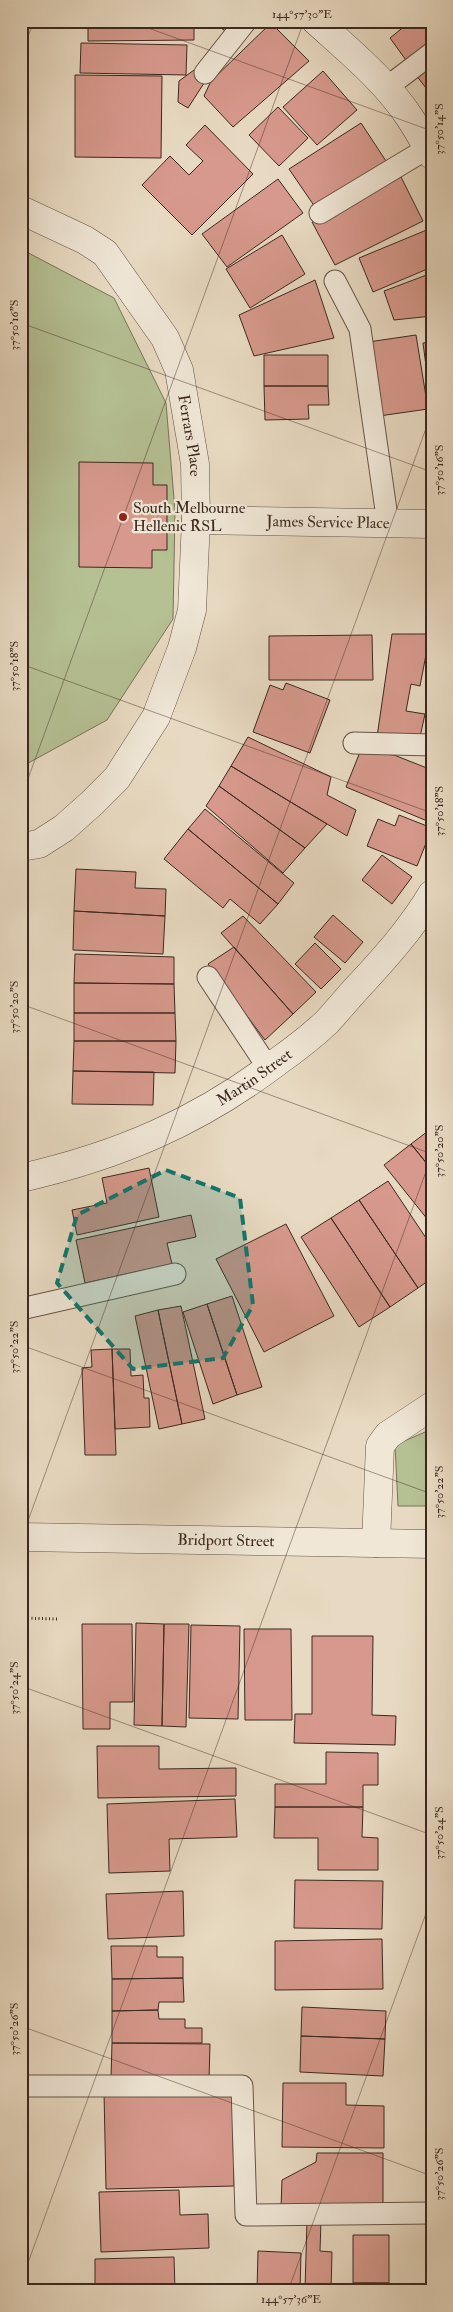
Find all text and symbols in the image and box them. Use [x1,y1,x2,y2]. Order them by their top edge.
text: 144°57'30"E [272,7,332,22]
text: 37°50'14"S [432,103,447,155]
text: 37°50'16"S [7,300,22,350]
street label: Ferrars Place [173,393,205,477]
text: 37°50'16"S [432,445,447,495]
place label: South Melbourne Hellenic RSL [133,498,246,536]
marker: South Melbourne Hellenic RSL [117,511,129,523]
street label: James Service Place [265,511,390,533]
text: 37°50'18"S [7,641,22,691]
text: 37°50'18"S [432,786,447,836]
text: 37°50'20"S [7,981,22,1033]
street label: Martin Street [213,1044,296,1110]
text: 37°50'20"S [432,1125,447,1177]
text: 37°50'22"S [7,1321,22,1373]
text: 37°50'22"S [432,1466,447,1518]
street label: Bridport Street [177,1530,275,1551]
text: 37°50'24"S [7,1661,22,1715]
text: 37°50'24"S [432,1806,447,1860]
text: 37°50'26"S [7,2003,22,2055]
text: 37°50'26"S [432,2148,447,2200]
text: 144°57'36"E [261,2292,321,2307]

